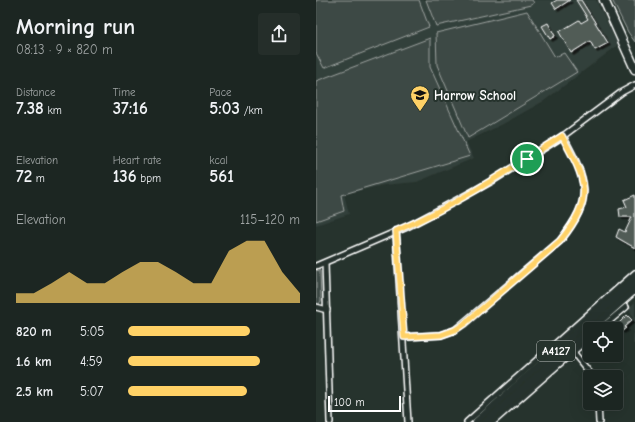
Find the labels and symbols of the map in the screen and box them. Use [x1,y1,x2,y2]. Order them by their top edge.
school or university icon: Harrow School [409,84,431,112]
place label: Harrow School [434,88,516,103]
pin [510,142,544,176]
road number: A4127 [537,341,575,361]
scale bar [328,394,401,413]

